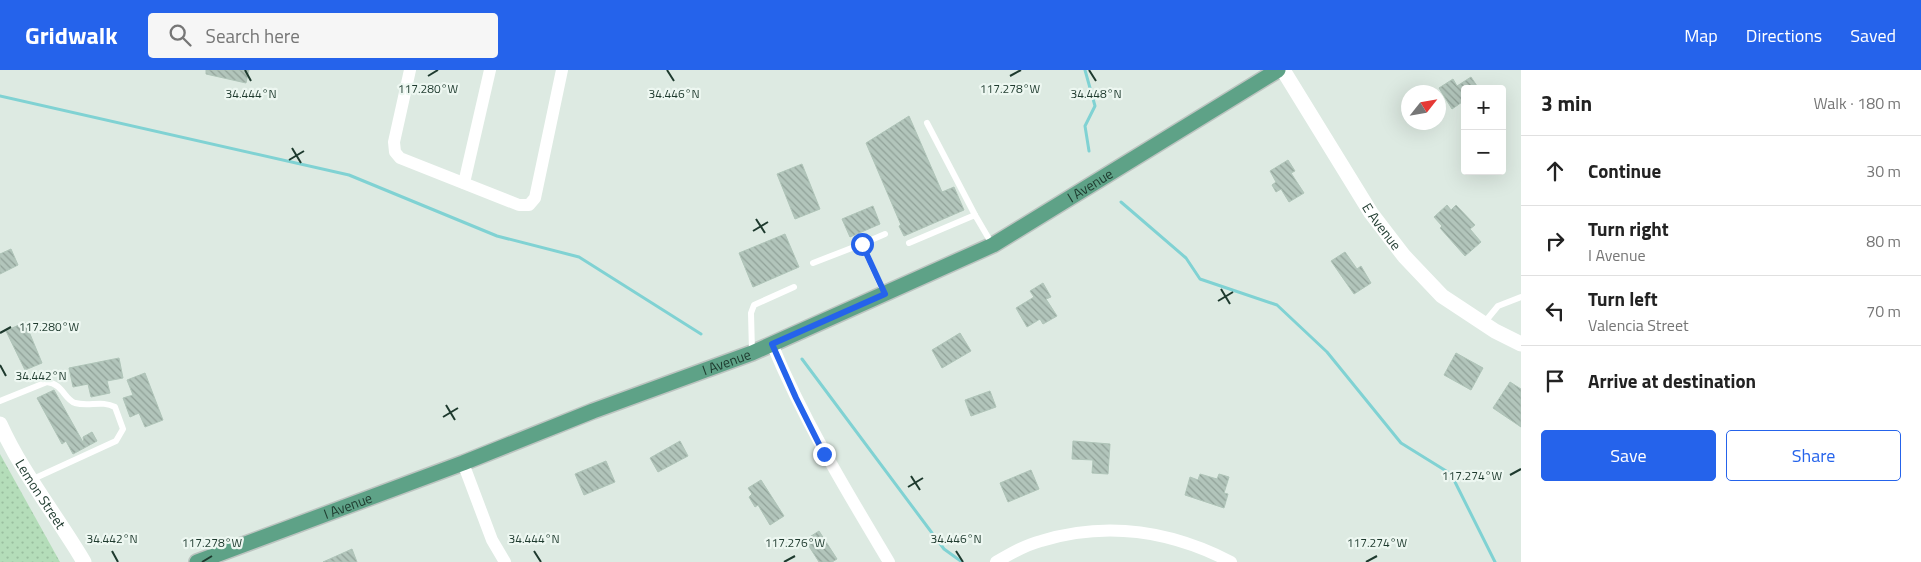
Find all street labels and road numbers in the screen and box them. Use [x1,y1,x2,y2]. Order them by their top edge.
street label: I Avenue [1063,163,1117,207]
street label: E Avenue [1357,199,1407,254]
street label: I Avenue [699,343,754,380]
street label: Lemon Street [10,455,71,533]
street label: I Avenue [320,487,375,524]

